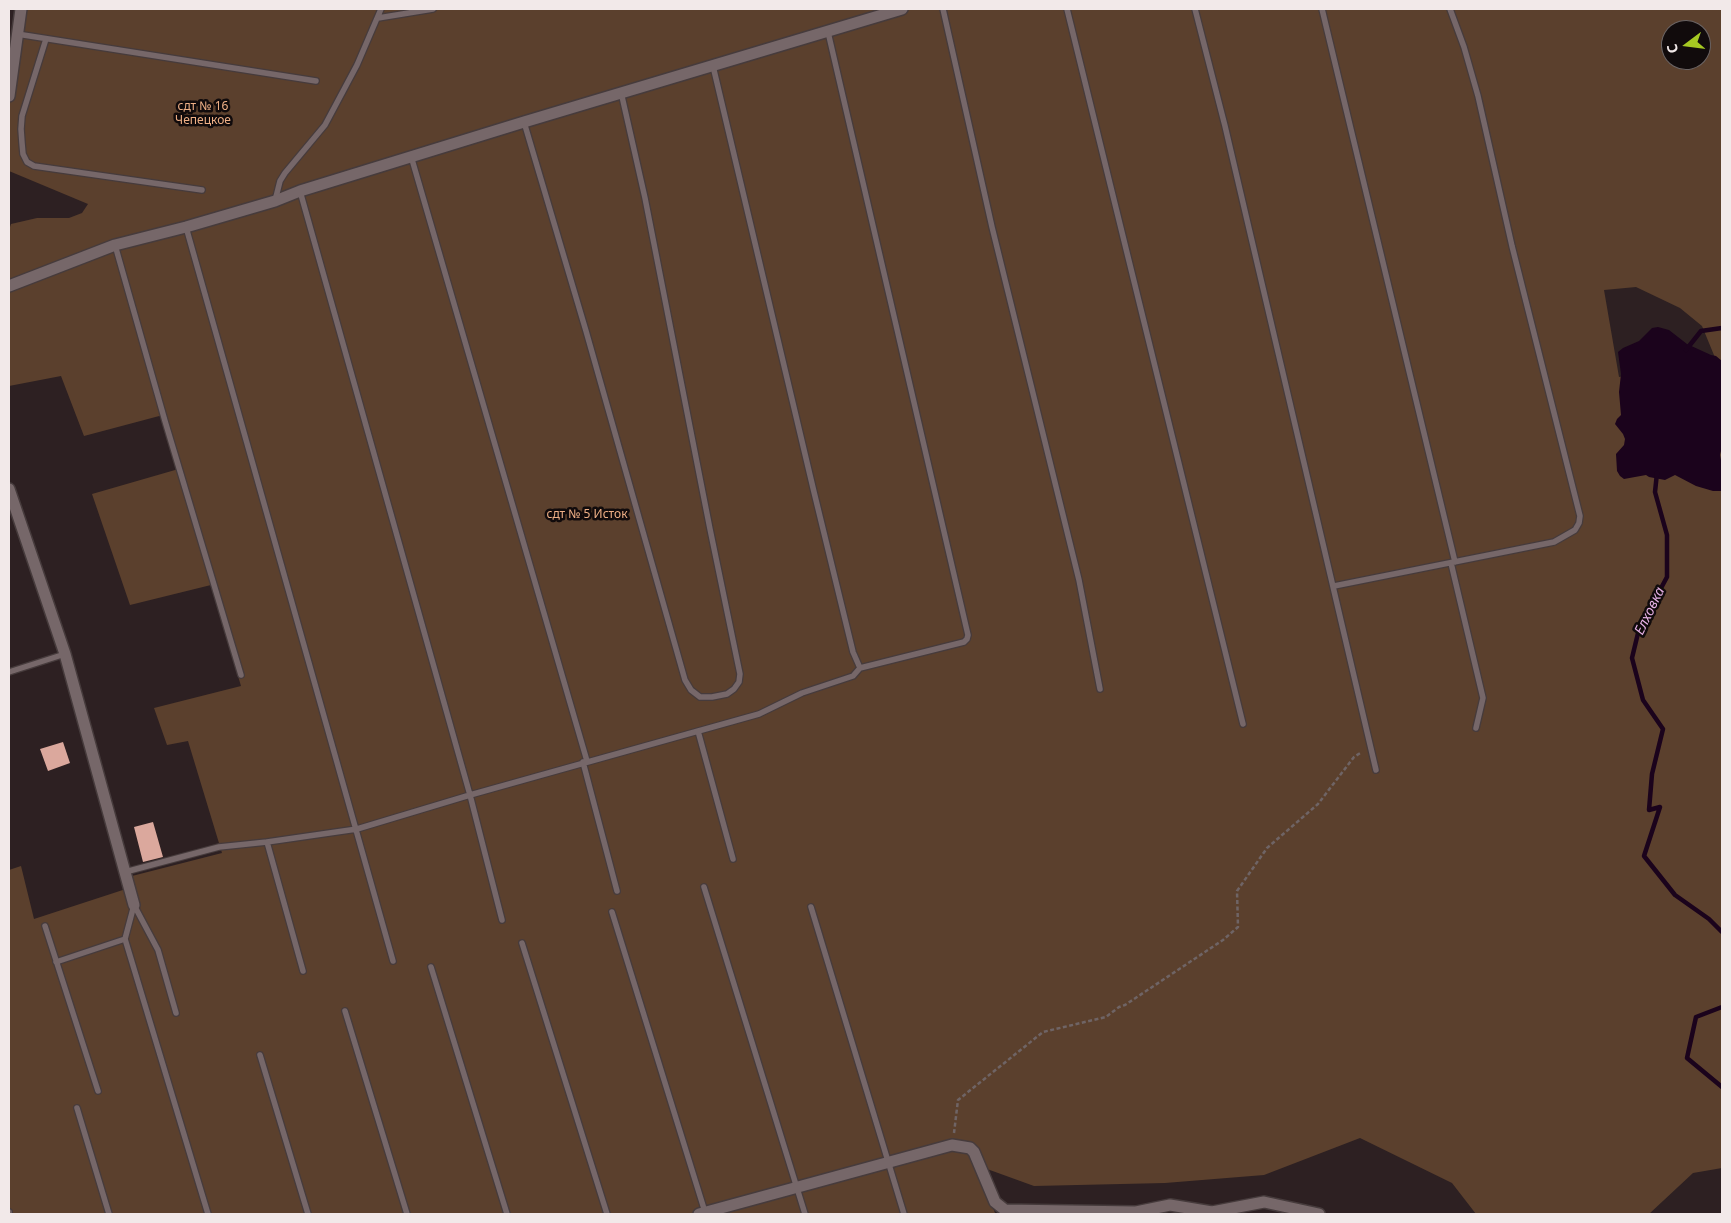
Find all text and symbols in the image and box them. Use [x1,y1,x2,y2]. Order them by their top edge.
north arrow [1661,20,1711,70]
text: С [1662,42,1682,56]
park label: сдт № 16 Чепецкое [175,100,231,128]
park label: сдт № 5 Исток [546,508,628,522]
water label: Елховка [1631,584,1669,638]

